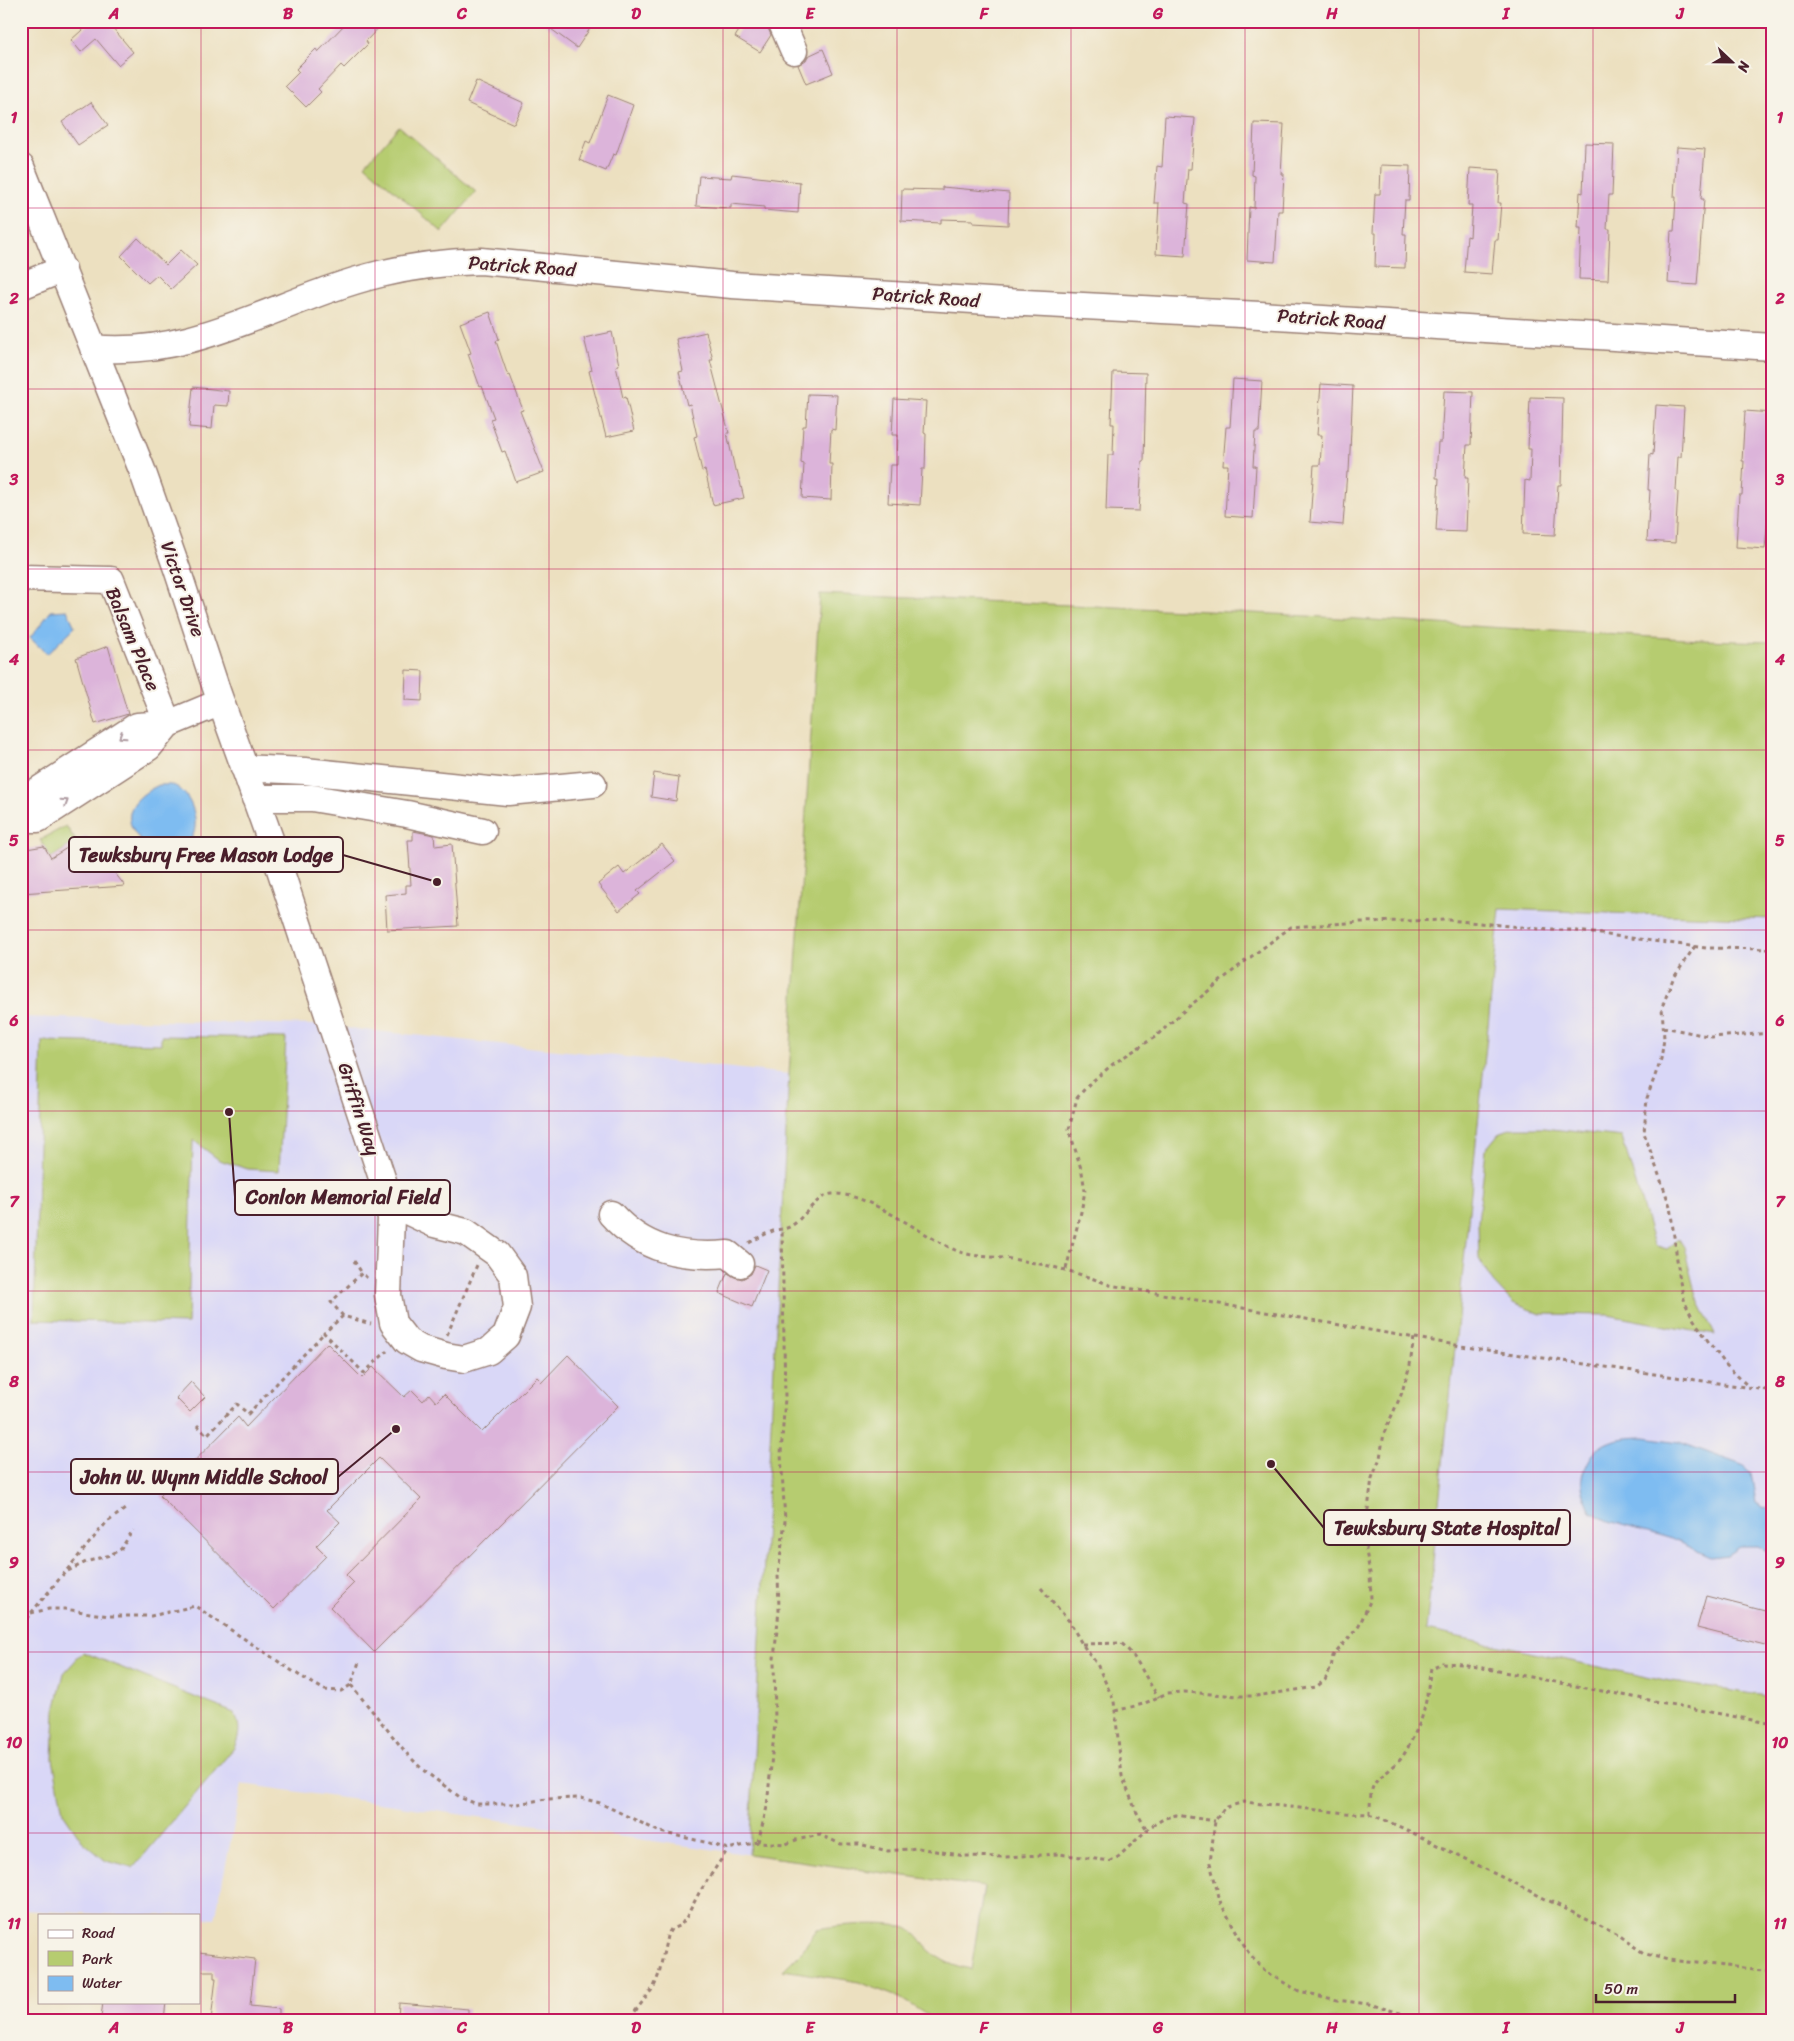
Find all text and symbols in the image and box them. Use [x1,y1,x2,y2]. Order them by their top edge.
text: A [108,0,119,28]
text: B [283,0,294,28]
text: C [456,0,468,28]
text: D [631,0,641,28]
text: E [806,0,816,28]
text: F [979,0,990,28]
text: G [1152,0,1164,28]
text: H [1325,0,1338,28]
text: I [1502,0,1511,28]
text: J [1675,0,1685,28]
north arrow [1706,38,1756,88]
text: N [1730,57,1757,76]
text: 1 [11,103,18,132]
text: 1 [1777,103,1784,132]
street label: Patrick Road [467,246,578,286]
street label: Patrick Road [871,277,982,317]
text: 2 [8,284,19,313]
text: 2 [1774,284,1785,313]
street label: Patrick Road [1276,299,1387,339]
text: 3 [9,465,19,494]
text: 3 [1775,465,1785,494]
street label: Victor Drive [151,536,215,642]
street label: Balsam Place [96,582,170,697]
text: 4 [8,645,19,674]
text: 4 [1774,645,1785,674]
one-way arrow [119,730,128,739]
one-way arrow [59,798,68,808]
text: 5 [9,826,19,855]
text: 5 [1775,826,1785,855]
callout: Tewksbury Free Mason Lodge [69,837,343,872]
text: Tewksbury Free Mason Lodge [79,838,334,873]
text: 6 [8,1006,19,1035]
text: 6 [1774,1006,1785,1035]
street label: Griffin Way [328,1058,390,1160]
callout: Conlon Memorial Field [235,1180,450,1215]
text: Conlon Memorial Field [245,1180,442,1215]
text: 7 [9,1187,20,1216]
text: 7 [1775,1187,1786,1216]
text: 8 [8,1367,19,1396]
text: 8 [1774,1367,1785,1396]
callout: John W. Wynn Middle School [71,1459,338,1494]
text: John W. Wynn Middle School [79,1460,329,1495]
callout: Tewksbury State Hospital [1324,1510,1570,1545]
text: Tewksbury State Hospital [1334,1511,1561,1546]
text: 9 [9,1548,19,1577]
text: 9 [1775,1548,1785,1577]
text: 10 [6,1728,22,1757]
text: 10 [1772,1728,1788,1757]
text: 11 [7,1909,21,1938]
text: 11 [1773,1909,1787,1938]
legend [38,1914,200,2004]
text: Road [82,1920,115,1946]
text: Park [82,1946,113,1972]
text: Water [82,1970,122,1996]
scale bar [1596,1971,1735,2003]
text: 50 m [1604,1976,1639,2002]
text: A [108,2013,119,2041]
text: B [283,2013,294,2041]
text: C [456,2013,468,2041]
text: D [631,2013,641,2041]
text: E [806,2013,816,2041]
text: F [979,2013,990,2041]
text: G [1152,2013,1164,2041]
text: H [1325,2013,1338,2041]
text: I [1502,2013,1511,2041]
text: J [1675,2013,1685,2041]

